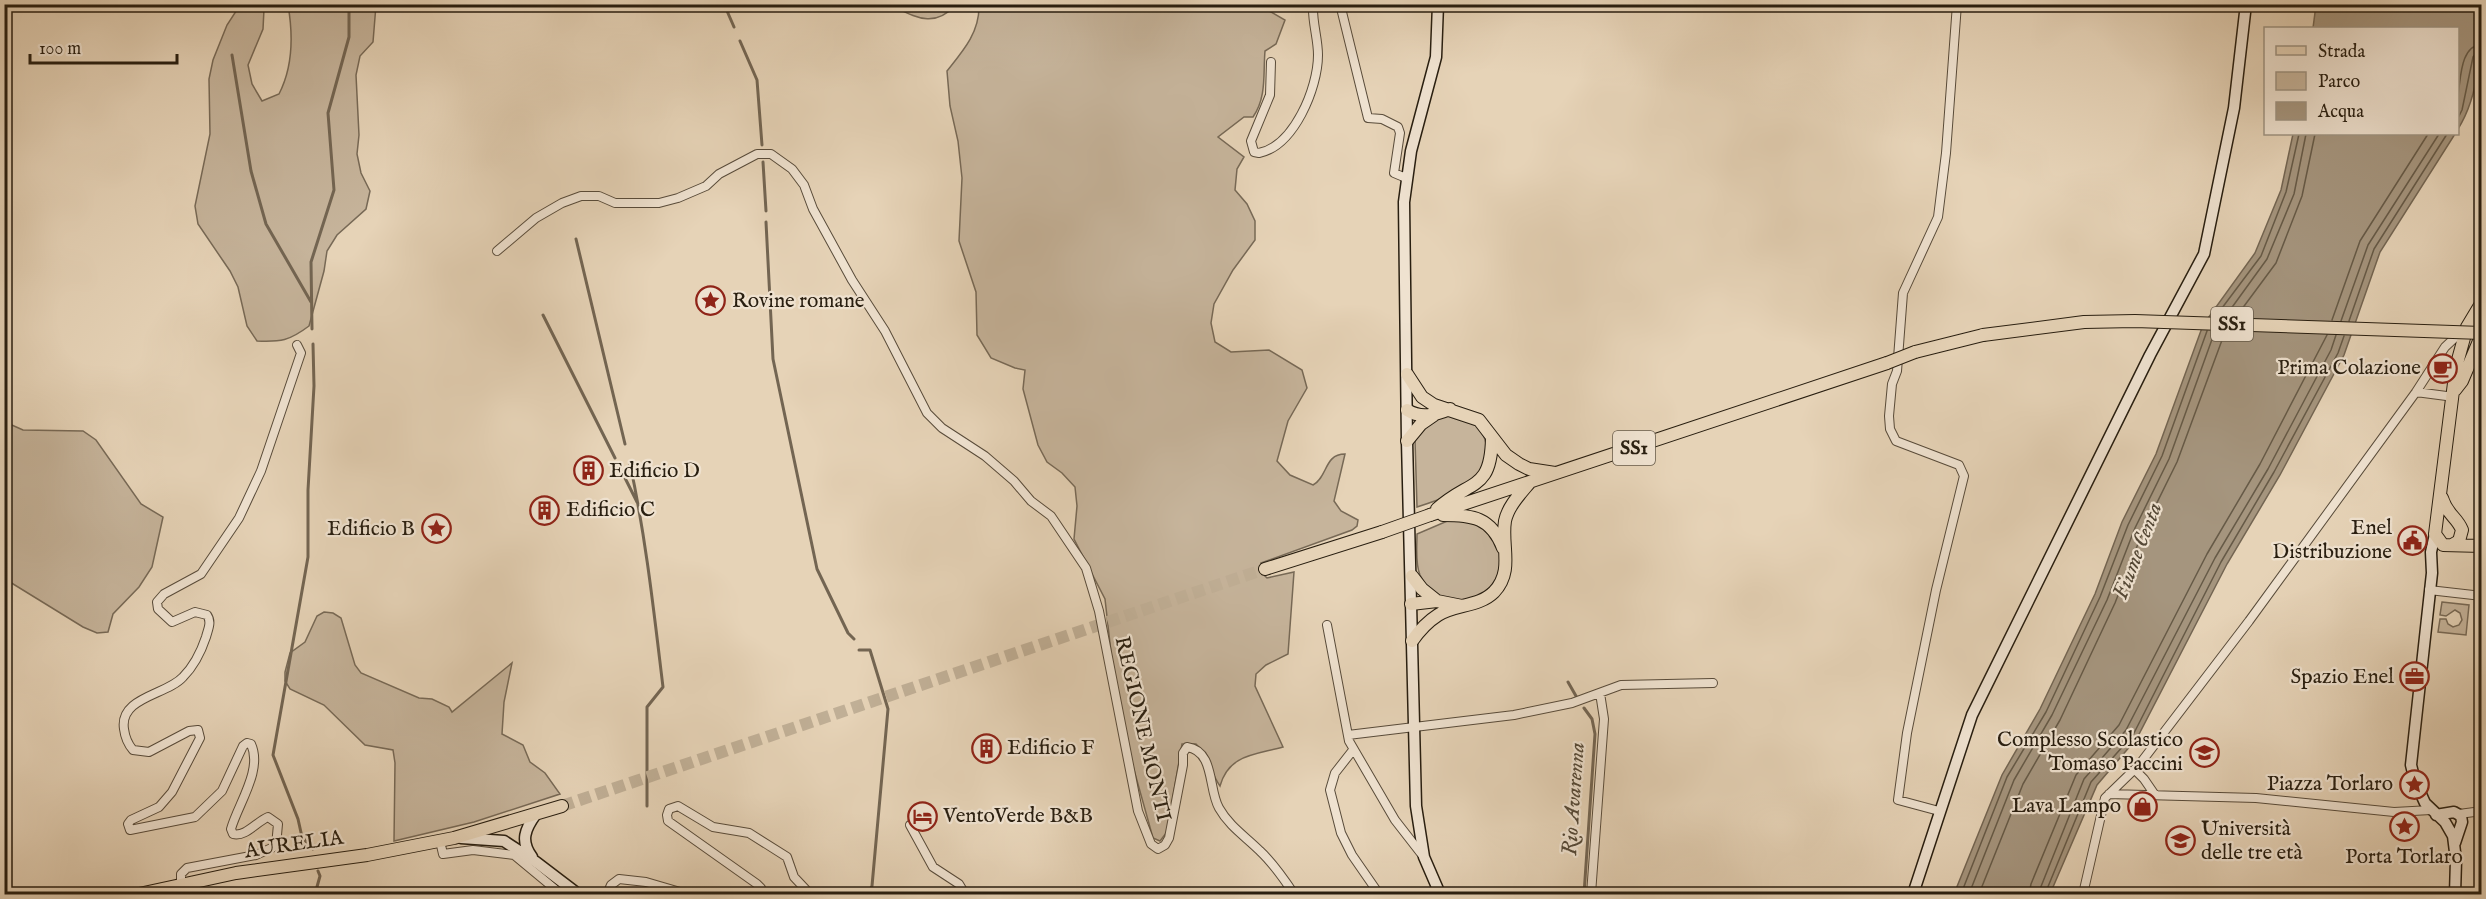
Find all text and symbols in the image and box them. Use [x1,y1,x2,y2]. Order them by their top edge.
scale bar [30,27,177,65]
legend [2264,27,2459,135]
text: 100 m [39,38,81,61]
text: Strada [2318,41,2365,64]
text: Parco [2318,71,2360,94]
text: Acqua [2317,101,2364,124]
place icon: Rovine romane [695,285,727,317]
place label: Rovine romane [732,288,865,315]
road number: SS1 [2211,307,2253,341]
cafe icon: Prima Colazione [2426,352,2458,384]
place label: Prima Colazione [2277,355,2421,382]
road number: SS1 [1613,431,1655,465]
building icon: Edificio D [572,455,604,487]
place label: Edificio D [609,458,700,485]
building icon: Edificio C [529,494,561,526]
place label: Edificio C [566,497,655,524]
water label: Fiume Centa [2107,498,2169,603]
place icon: Edificio B [420,513,452,545]
place label: Enel Distribuzione [2272,515,2392,566]
place label: Edificio B [327,516,415,543]
public building icon: Enel Distribuzione [2397,524,2429,556]
street label: REGIONE MONTI [1108,634,1176,824]
office icon: Spazio Enel [2399,661,2431,693]
place label: Spazio Enel [2291,664,2394,691]
place label: Complesso Scolastico Tomaso Paccini [1997,727,2183,778]
building icon: Edificio F [970,732,1002,764]
place label: Edificio F [1007,735,1094,762]
school or university icon: Complesso Scolastico Tomaso Paccini [2188,736,2220,768]
water label: Rio Avarenna [1556,741,1592,857]
place icon: Piazza Torlaro [2398,768,2430,800]
place label: Piazza Torlaro [2267,771,2393,798]
shop icon: Lava Lampo [2126,790,2158,822]
place label: Lava Lampo [2011,793,2121,820]
hotel icon: VentoVerde B&B [906,800,938,832]
place label: VentoVerde B&B [942,803,1093,830]
place icon: Porta Torlaro [2388,810,2420,842]
place label: Università delle tre età [2201,816,2303,867]
street label: AURELIA [242,825,346,865]
school or university icon: Università delle tre età [2164,825,2196,857]
place label: Porta Torlaro [2345,844,2463,871]

